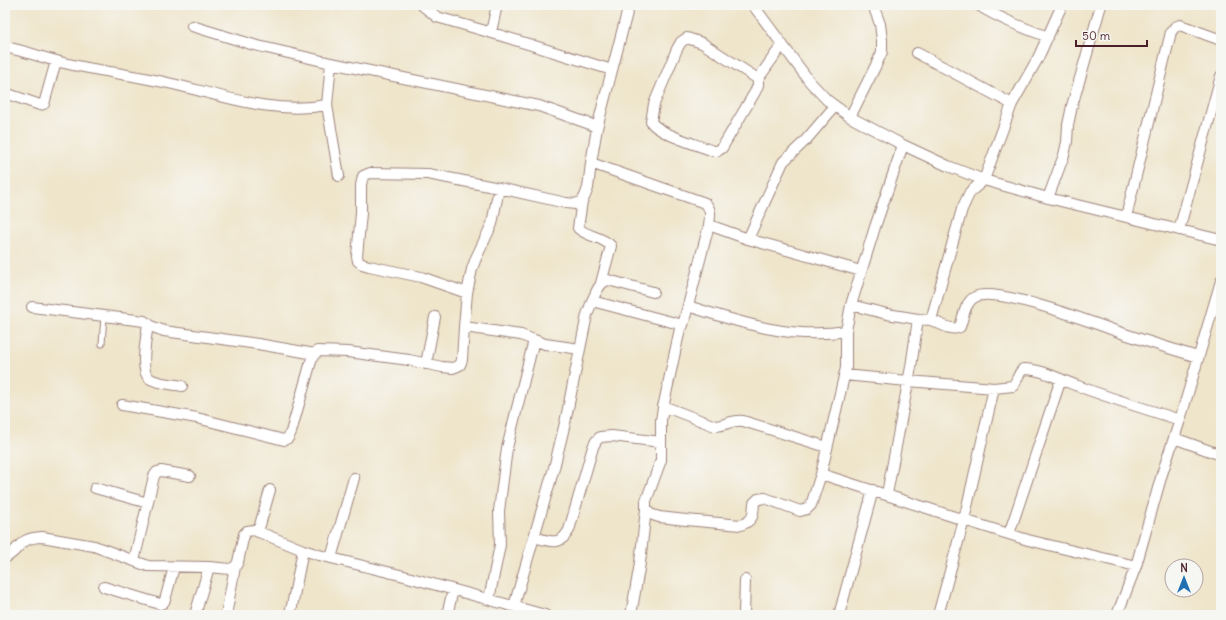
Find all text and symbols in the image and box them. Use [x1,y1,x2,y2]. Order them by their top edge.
scale bar [1076,22,1147,48]
text: 50 m [1082,28,1111,43]
north arrow [1164,558,1204,598]
text: N [1180,561,1188,575]

